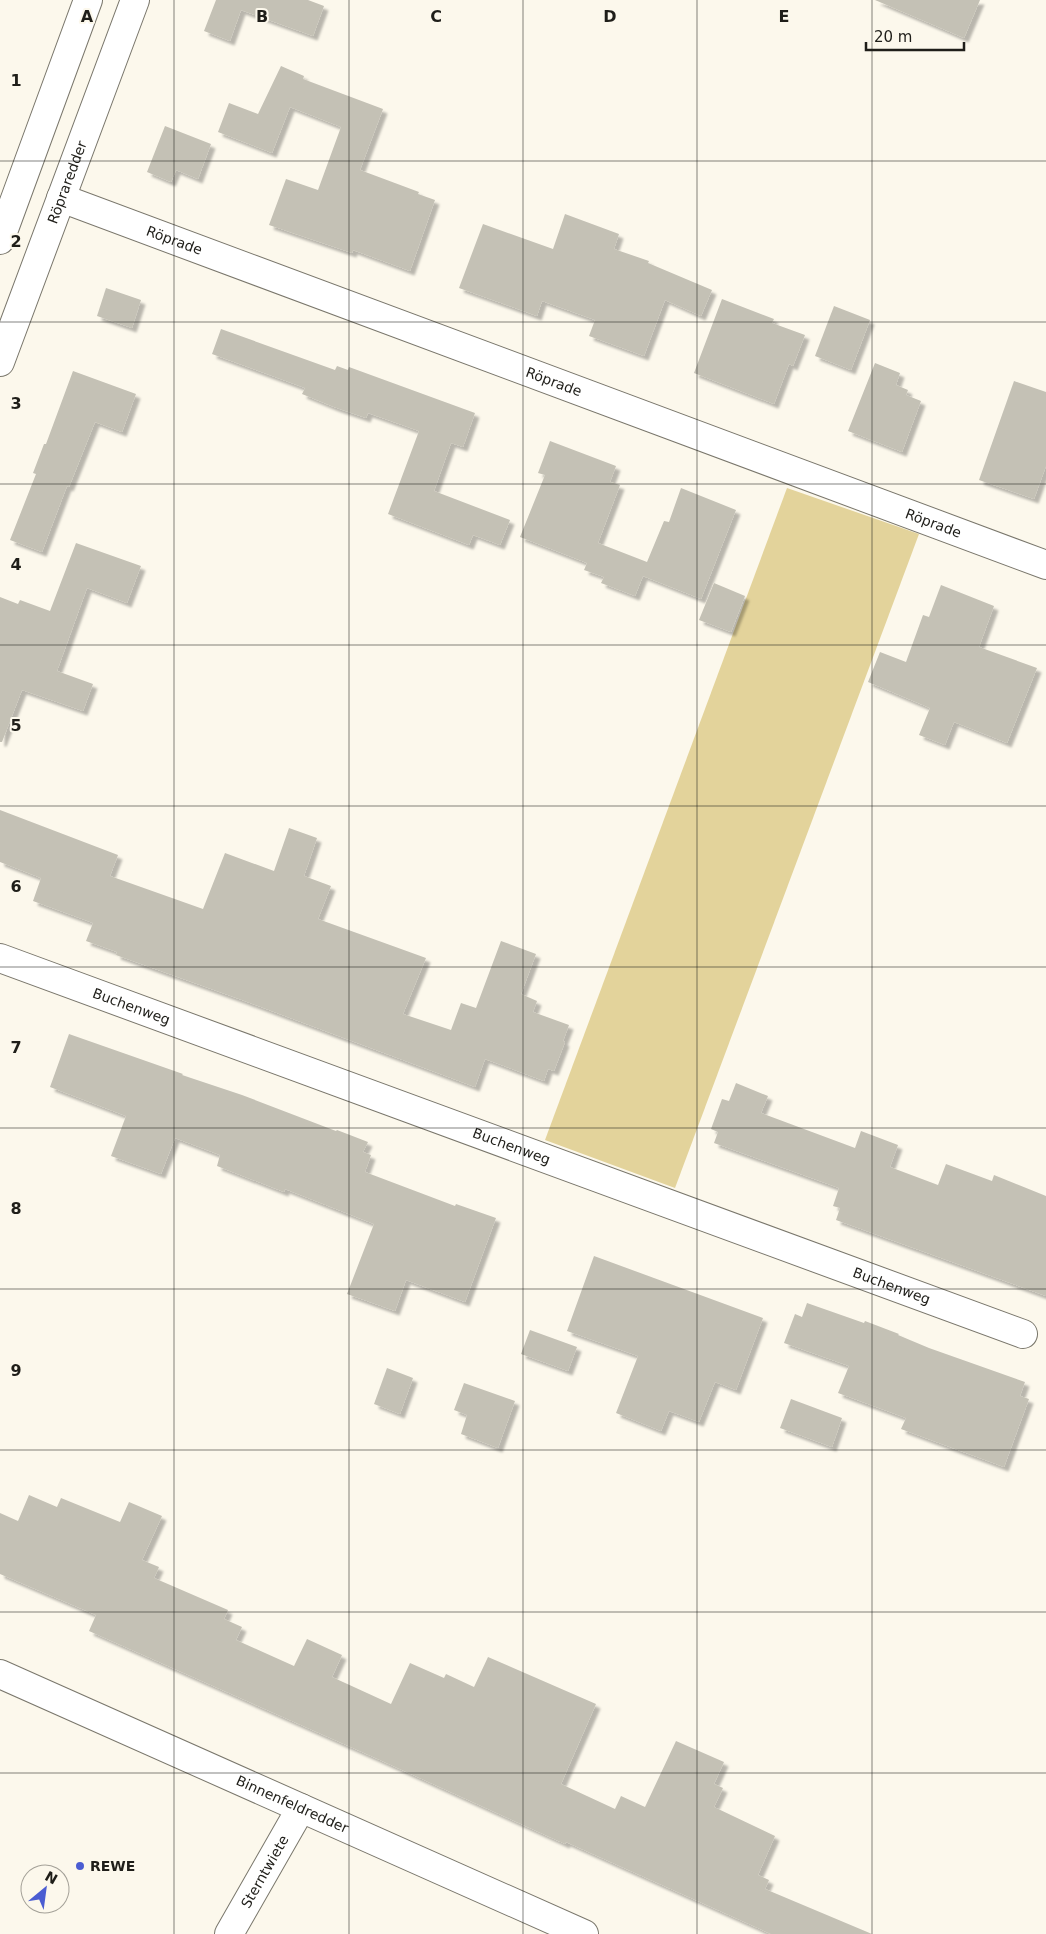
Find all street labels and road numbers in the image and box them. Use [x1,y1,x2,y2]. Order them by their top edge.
street label: Röpraredder [44,138,90,226]
street label: Röprade [144,223,205,258]
street label: Röprade [524,364,584,399]
street label: Röprade [903,505,964,541]
street label: Buchenweg [90,985,172,1028]
street label: Buchenweg [471,1124,553,1168]
street label: Buchenweg [851,1264,933,1307]
street label: Binnenfeldredder [234,1772,351,1836]
street label: Sterntwiete [238,1832,292,1911]

